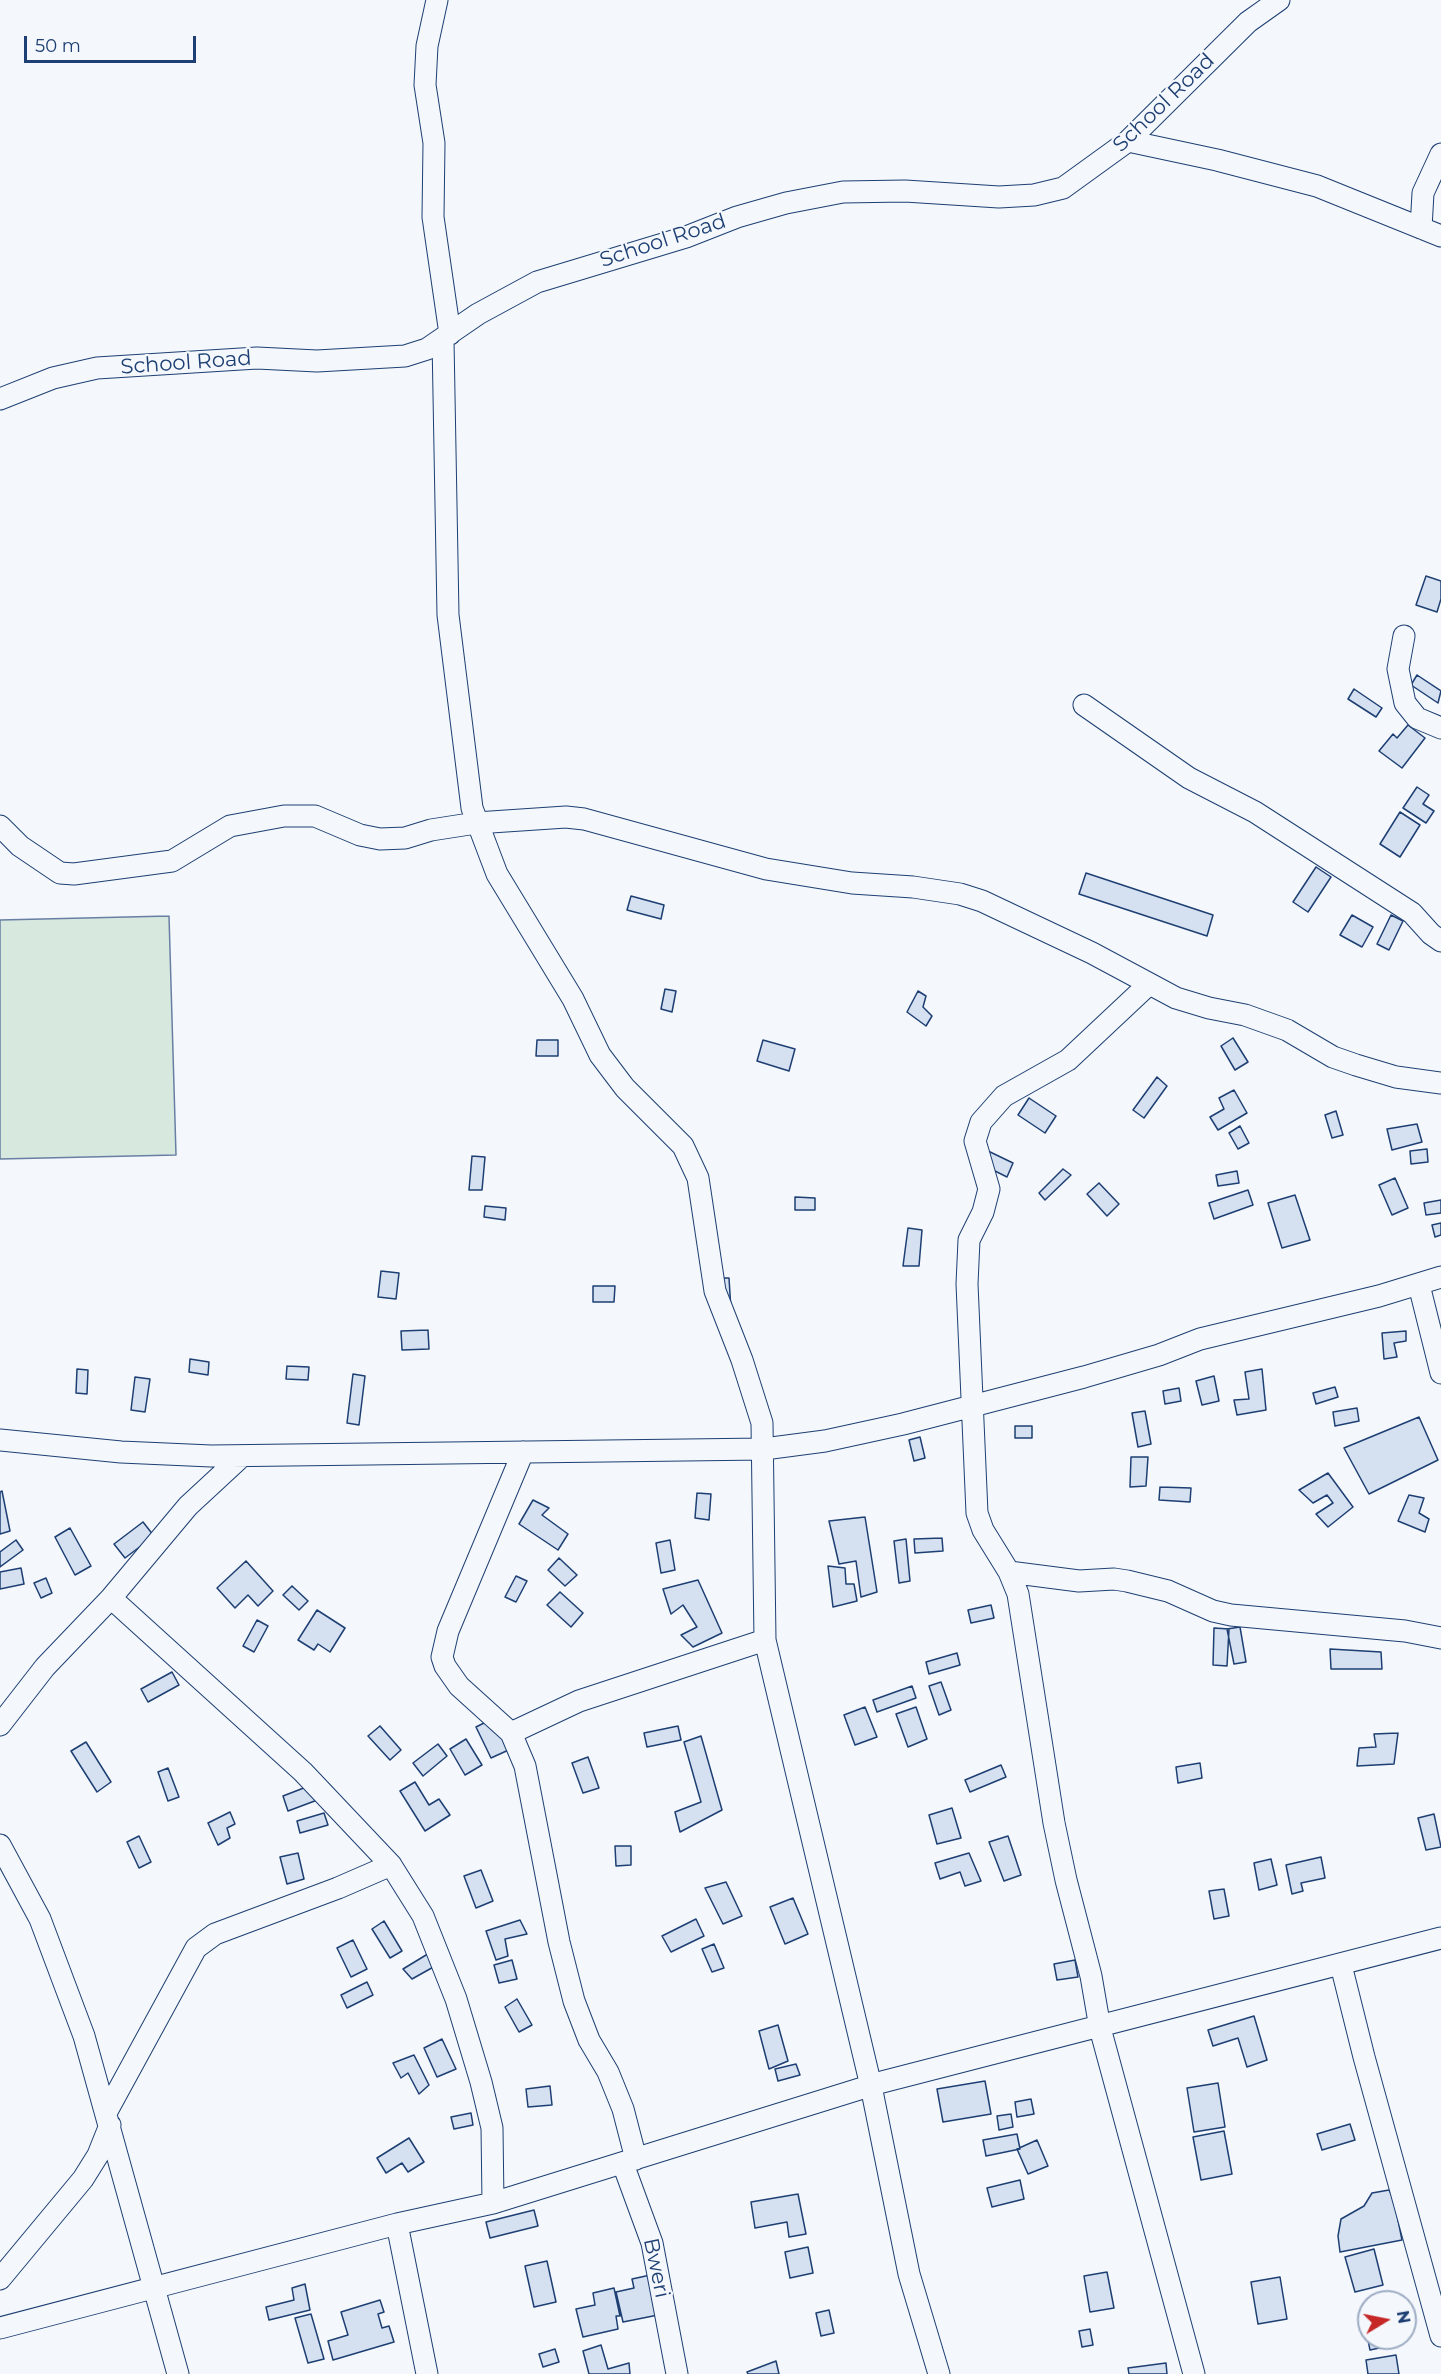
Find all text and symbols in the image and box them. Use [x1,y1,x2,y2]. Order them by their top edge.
scale bar [27,24,200,62]
text: 50 m [35,35,81,57]
street label: School Road [1108,48,1220,158]
street label: School Road [597,209,729,273]
street label: School Road [120,346,252,380]
street label: Bweri [637,2236,675,2300]
north arrow [1357,2290,1417,2350]
text: N [1393,2309,1414,2325]

